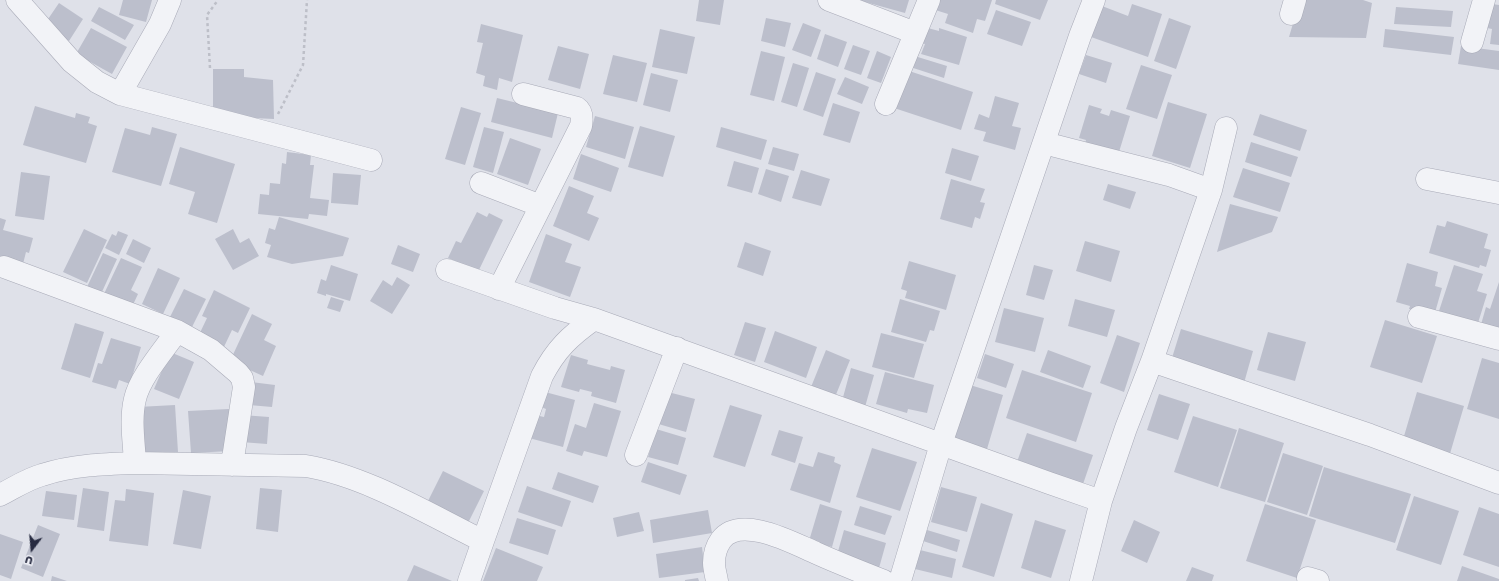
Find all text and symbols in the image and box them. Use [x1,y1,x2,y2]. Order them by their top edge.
north arrow [12,529,52,569]
text: U [23,552,35,569]

